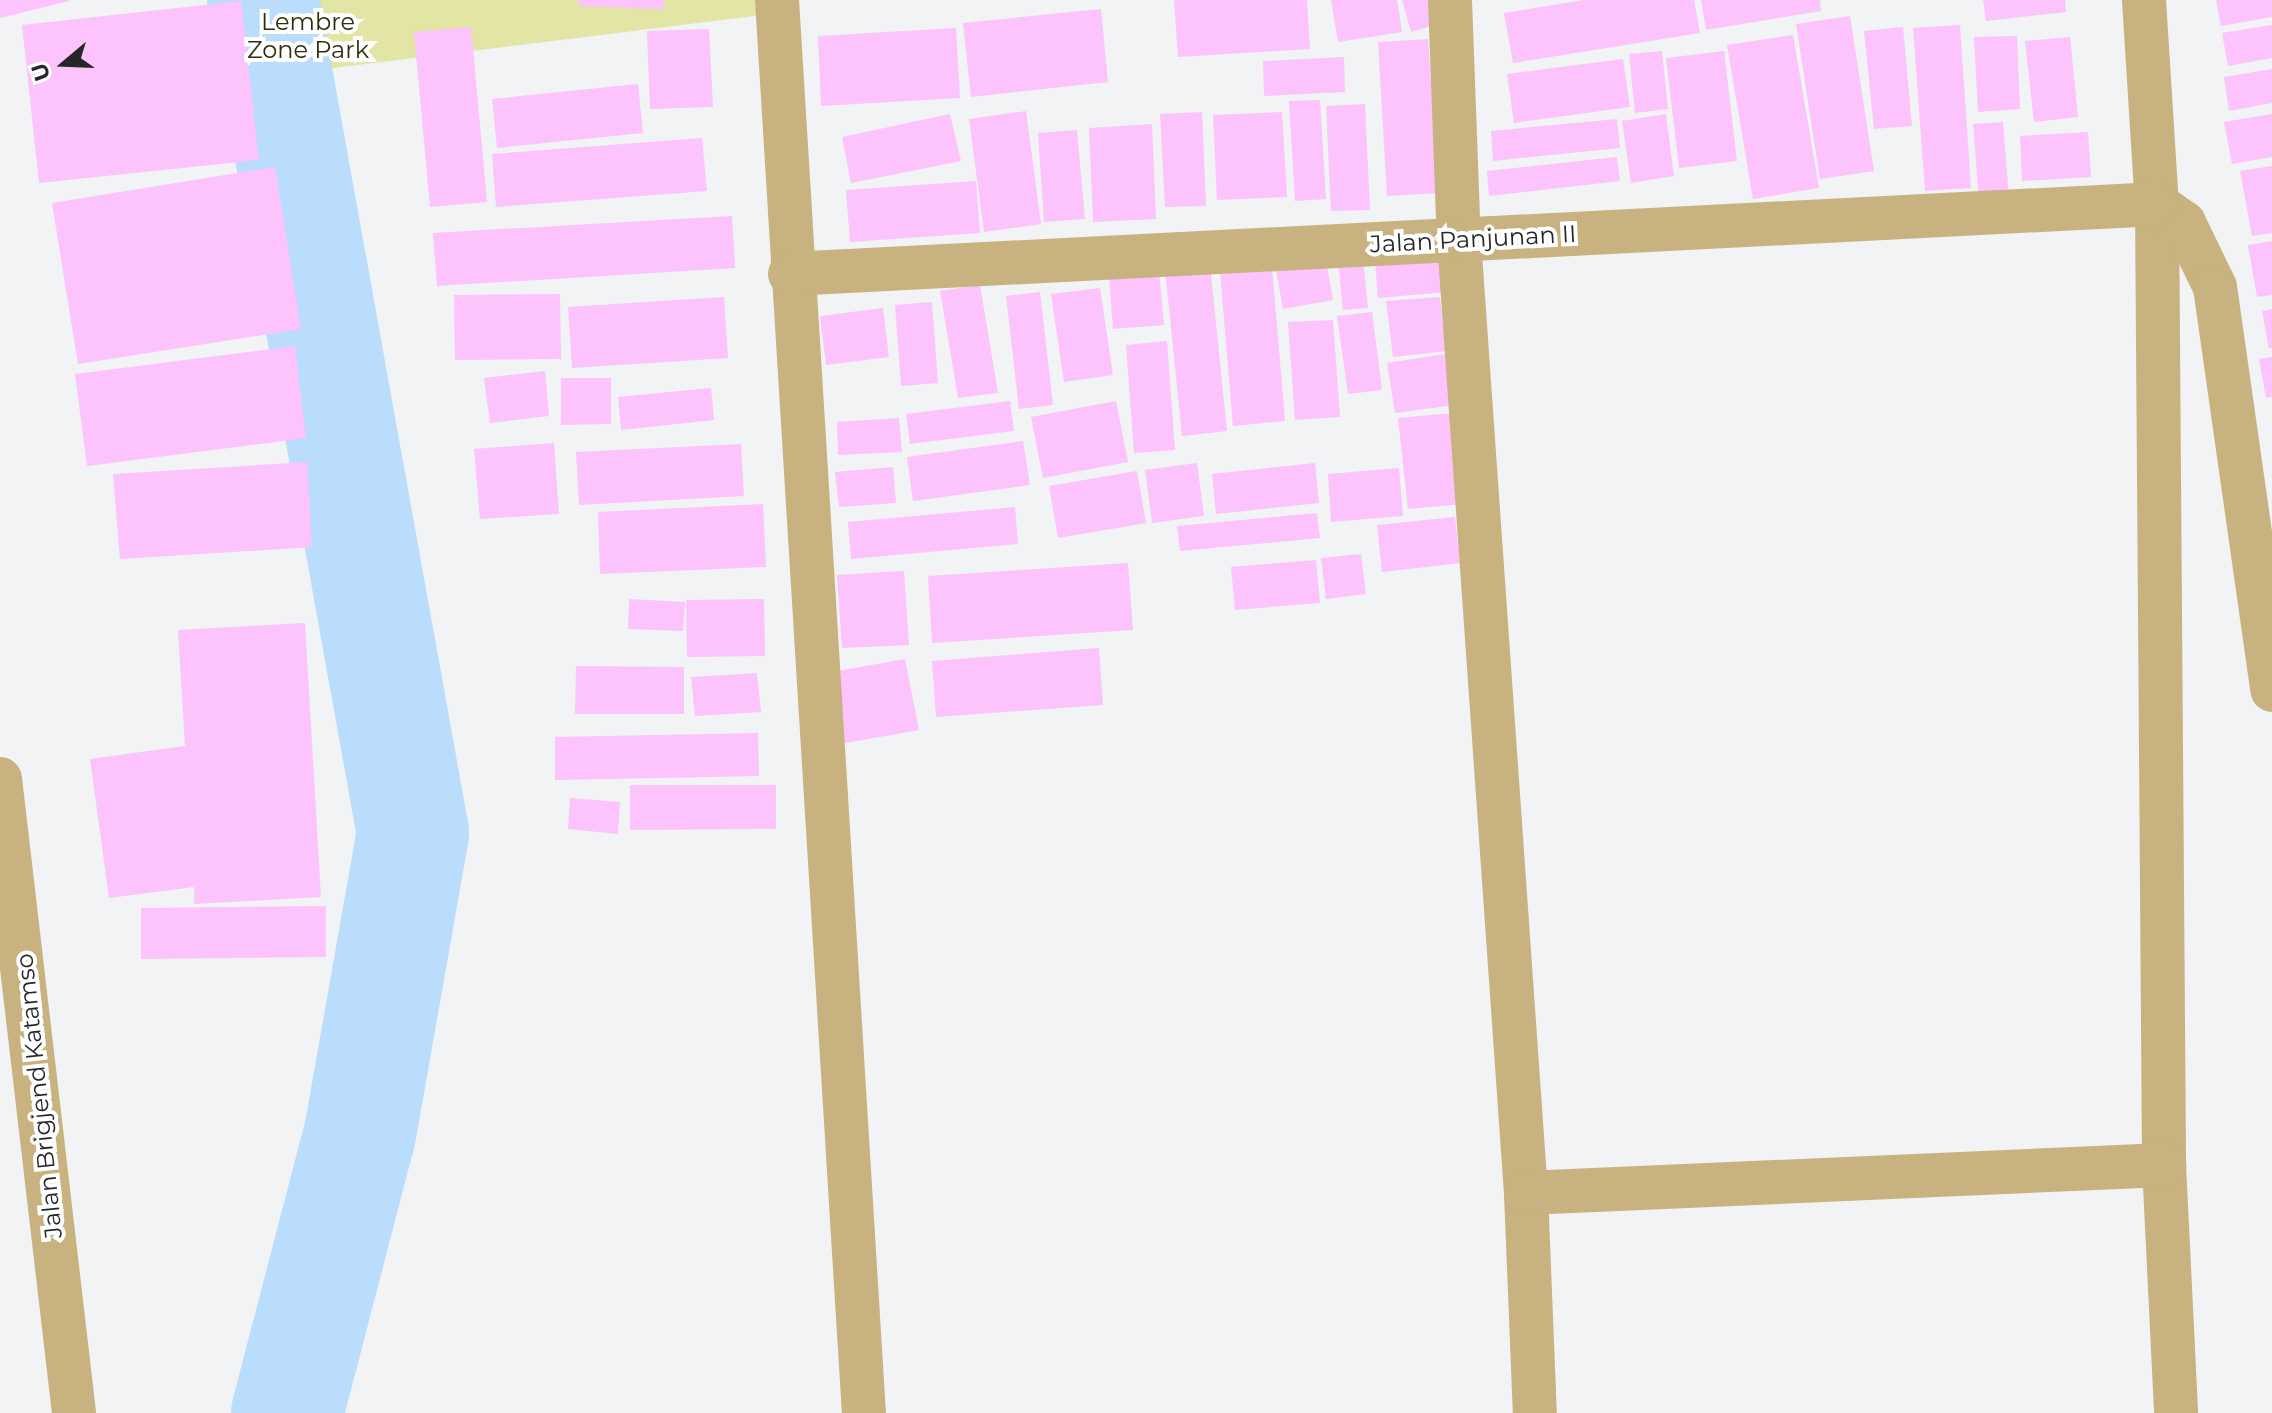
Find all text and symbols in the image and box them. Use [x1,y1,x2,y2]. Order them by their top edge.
park label: Lembre Zone Park [247,8,369,64]
north arrow [24,24,104,104]
text: U [25,59,56,85]
street label: Jalan Panjunan II [1369,219,1577,259]
street label: Jalan Brigjend Katamso [10,952,68,1240]

